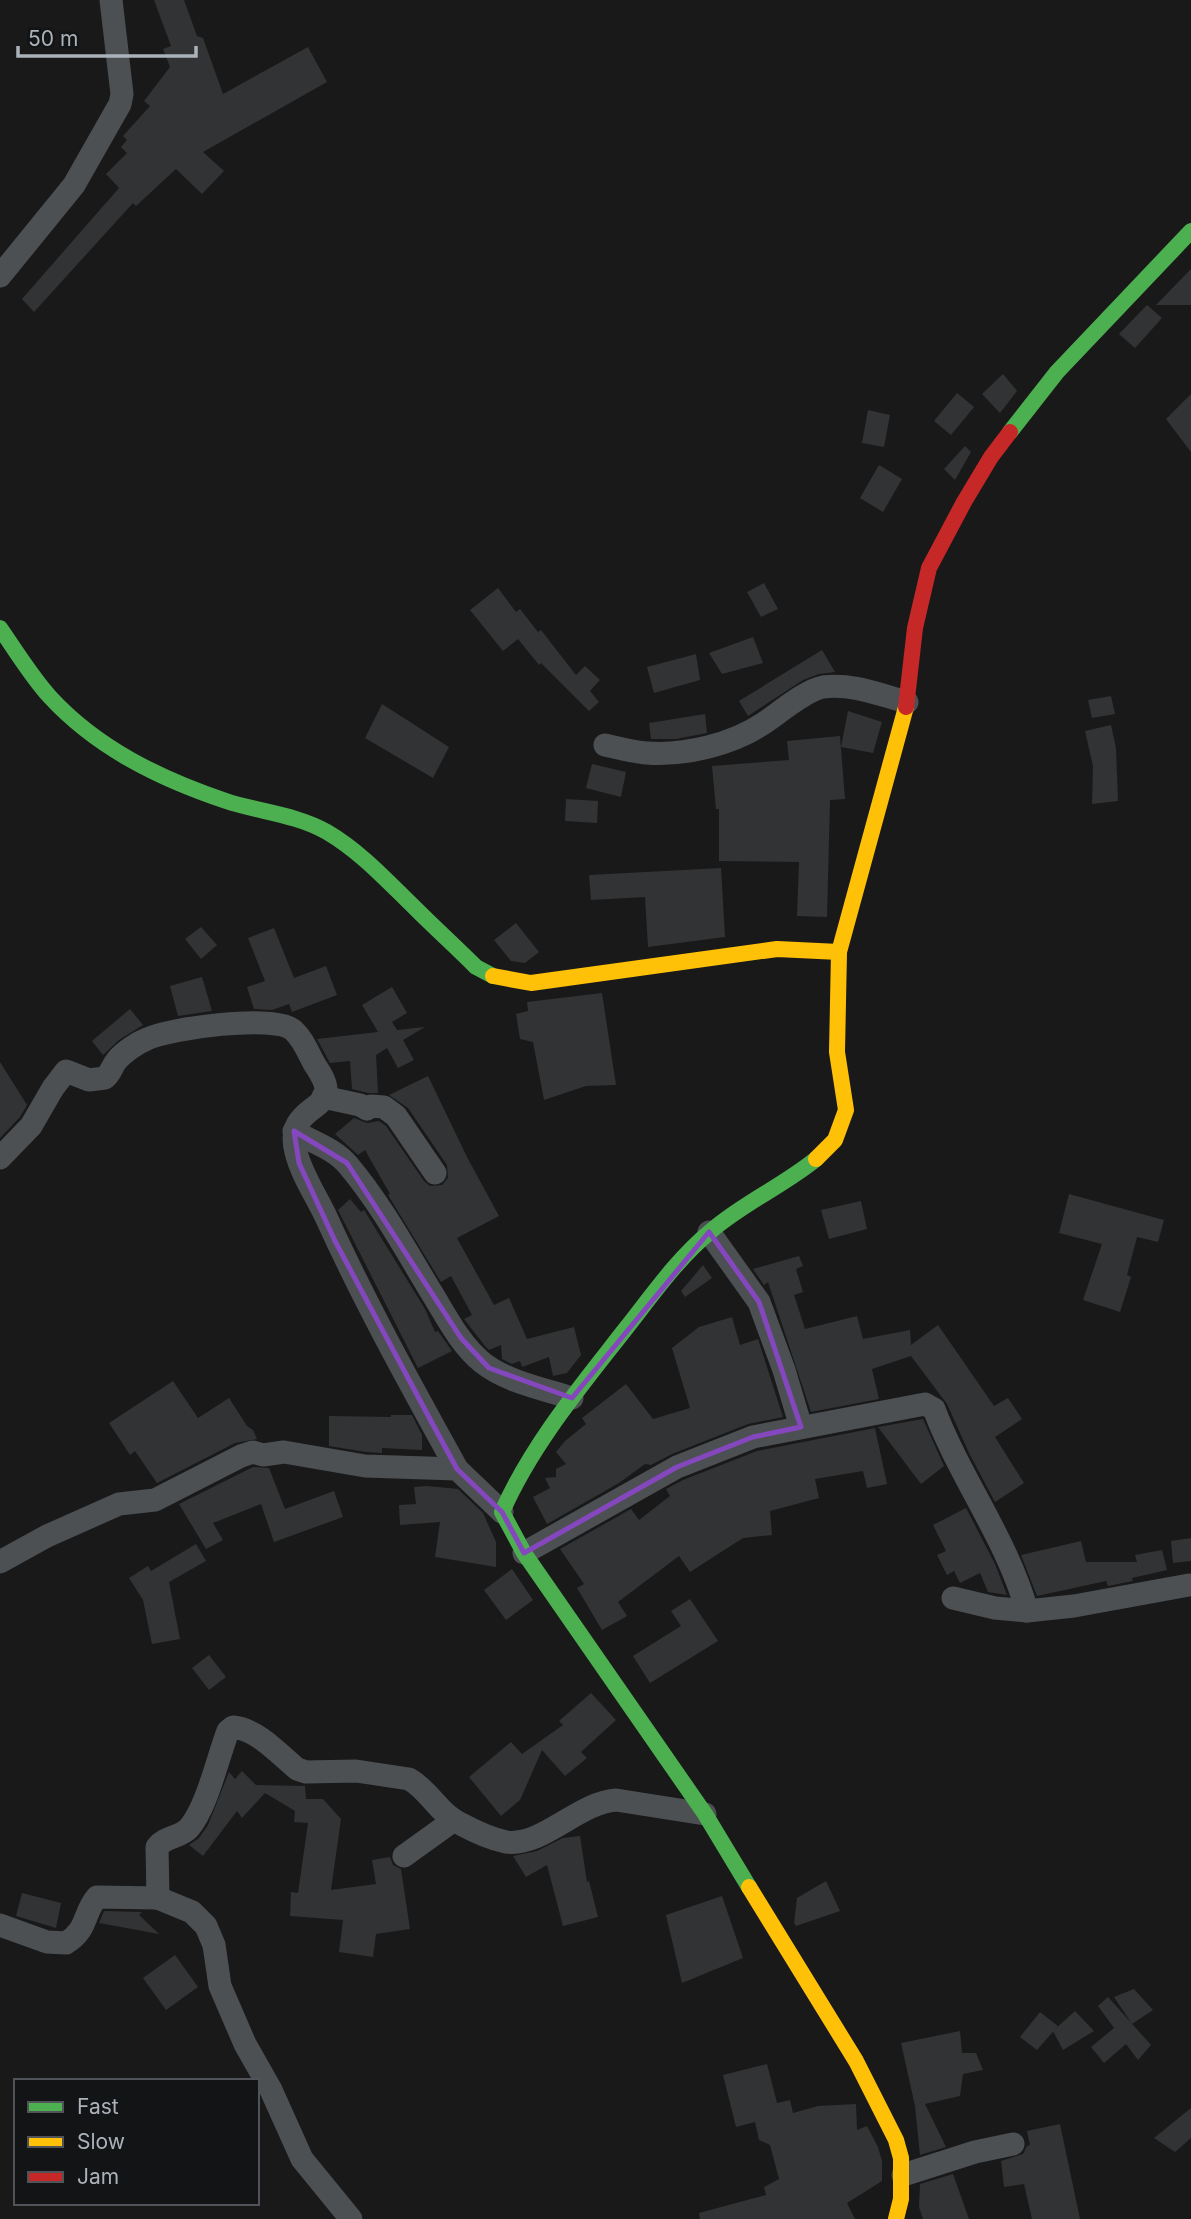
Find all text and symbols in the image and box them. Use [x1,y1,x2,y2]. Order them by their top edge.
scale bar [18,14,196,58]
text: 50 m [28,26,78,51]
legend [14,2079,259,2205]
text: Fast [77,2094,119,2119]
text: Slow [77,2129,125,2154]
text: Jam [77,2164,119,2189]

